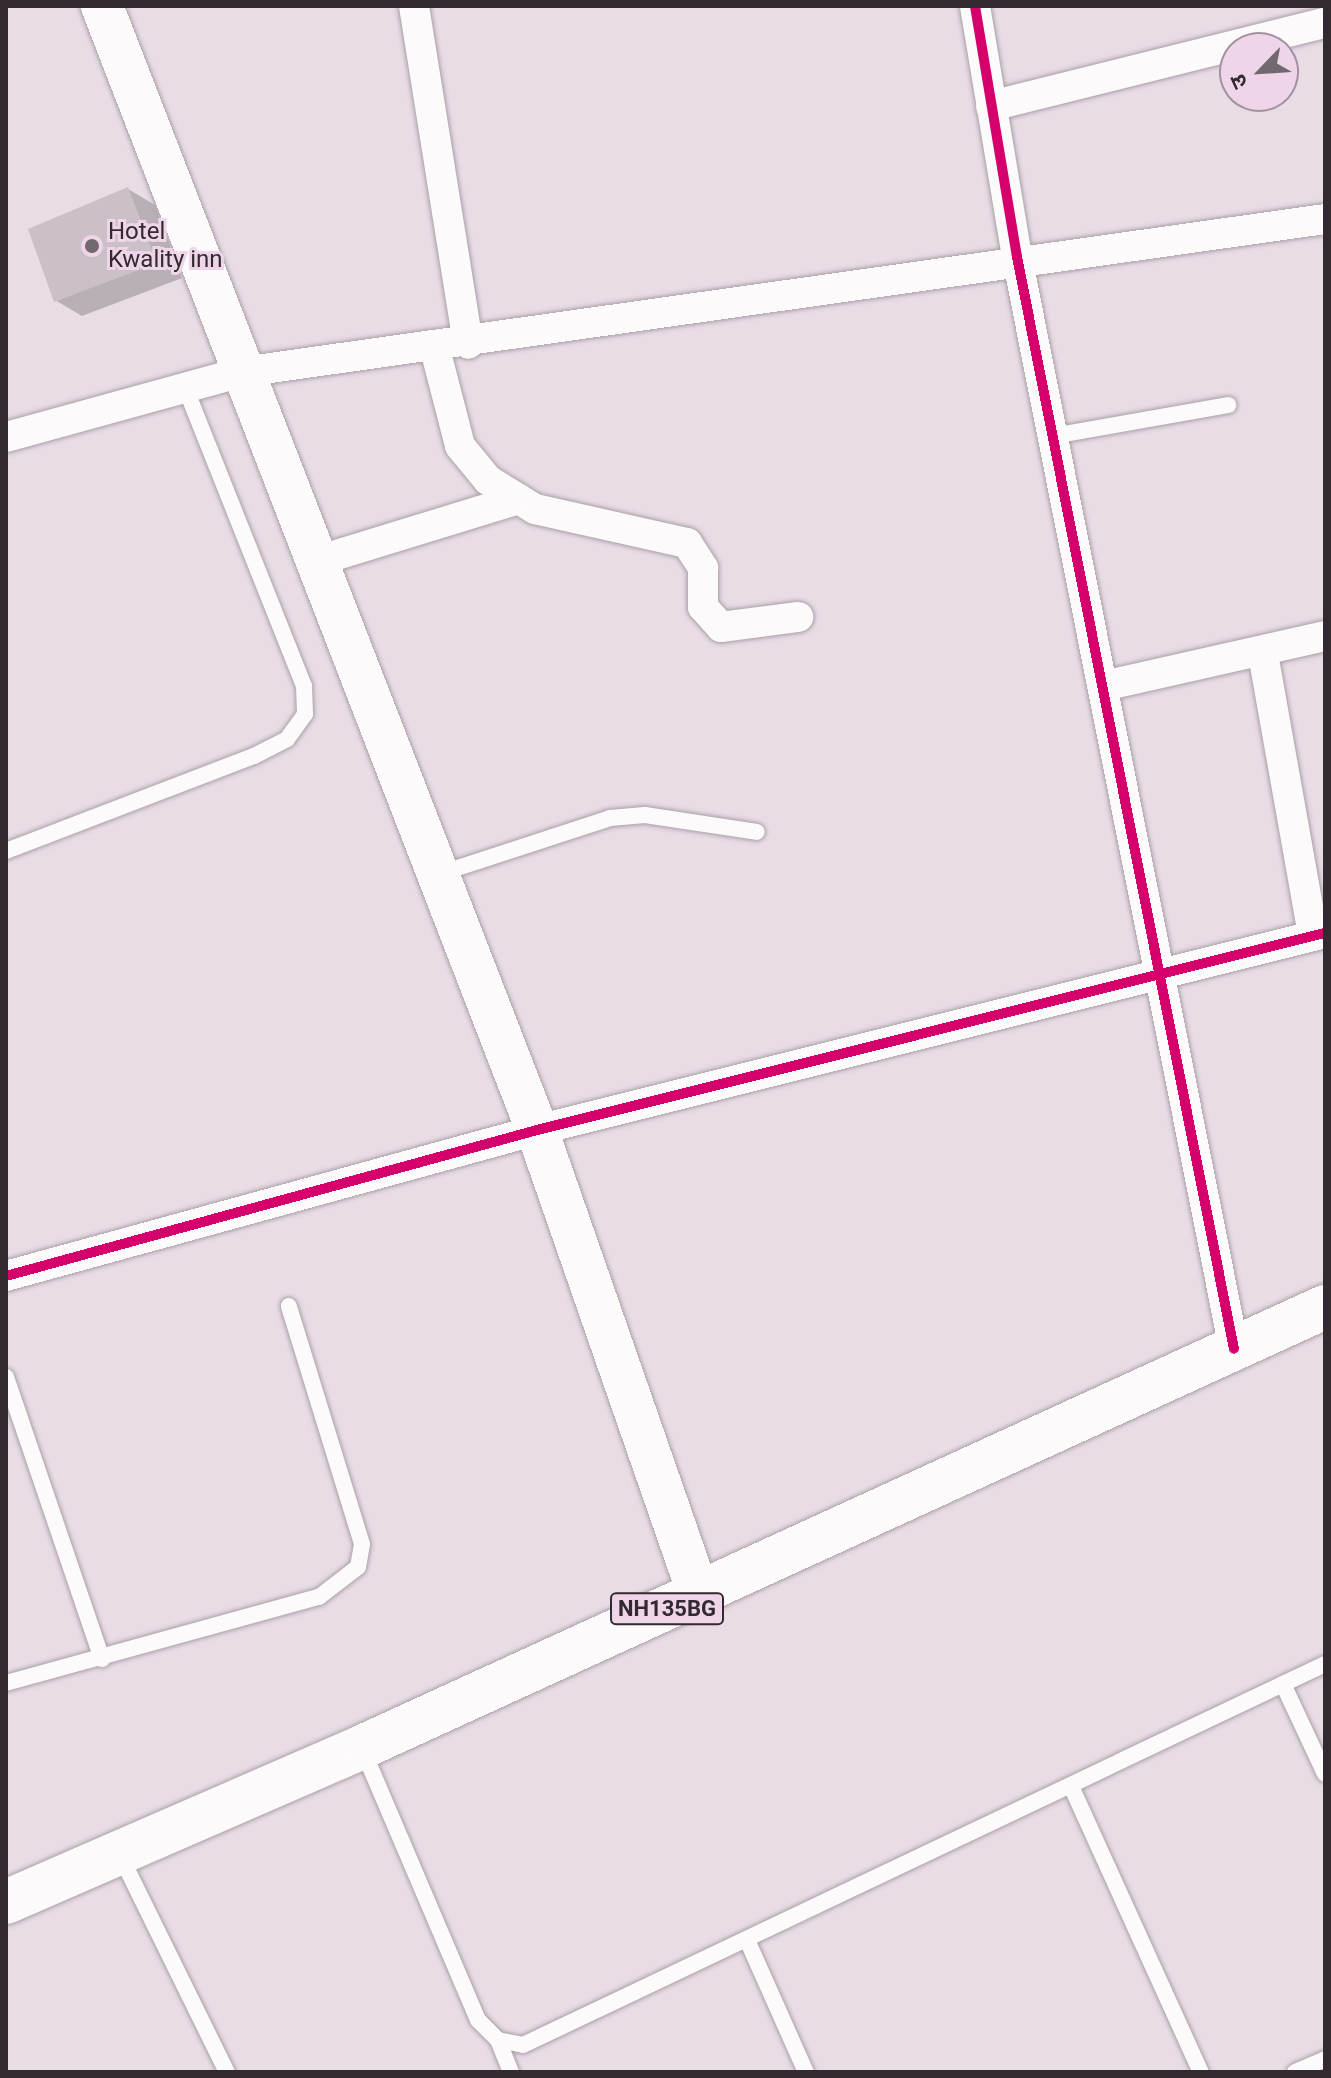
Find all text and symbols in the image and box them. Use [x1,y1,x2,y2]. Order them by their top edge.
north arrow [1219,32,1299,112]
text: उ [1225,70,1253,93]
place label: Hotel Kwality inn [108,218,223,274]
marker: Hotel Kwality inn [83,237,101,255]
road number: NH135BG [609,1591,725,1627]

